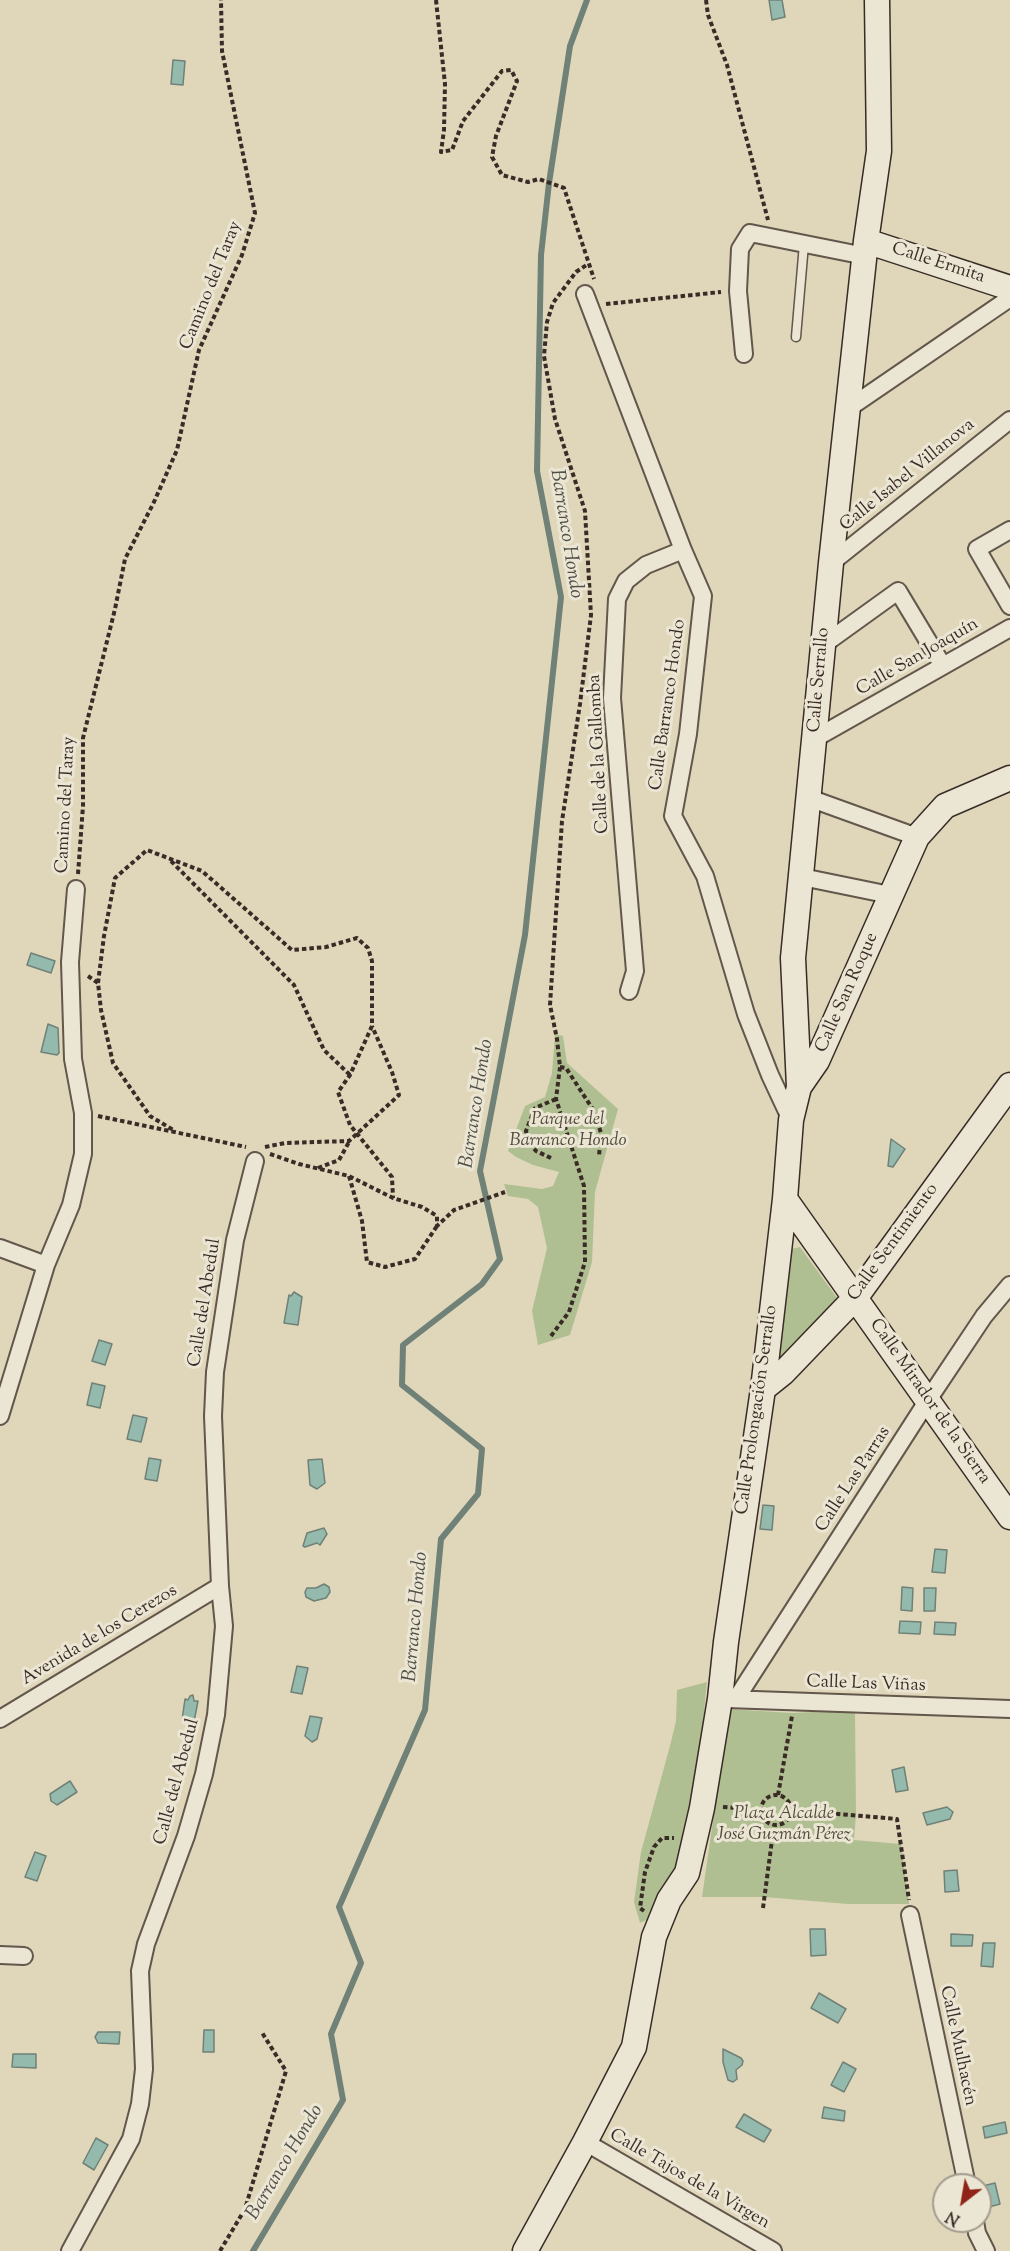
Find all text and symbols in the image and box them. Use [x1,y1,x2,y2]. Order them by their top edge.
street label: Camino del Taray [176,219,248,353]
street label: Calle Ermita [889,239,987,289]
street label: Calle Isabel Villanova [836,415,980,537]
water label: Barranco Hondo [543,468,587,600]
street label: Calle San Joaquín [853,614,983,702]
street label: Calle Barranco Hondo [646,618,692,792]
street label: Calle Serrallo [805,627,835,733]
street label: Calle de la Gallomba [585,674,615,834]
street label: Camino del Taray [53,736,81,874]
street label: Calle San Roque [812,930,884,1056]
water label: Barranco Hondo [456,1038,500,1170]
park label: Parque del Barranco Hondo [509,1110,627,1152]
street label: Calle Sentimiento [844,1180,944,1306]
street label: Calle del Abedul [185,1237,227,1369]
street label: Calle Prolongación Serrallo [733,1304,783,1516]
street label: Calle Mirador de la Sierra [864,1315,994,1489]
street label: Calle Las Parras [812,1423,896,1537]
water label: Barranco Hondo [399,1551,435,1683]
street label: Avenida de los Cerezos [18,1581,182,1691]
street label: Calle Las Viñas [806,1672,926,1698]
street label: Calle del Abedul [151,1716,205,1848]
park label: Plaza Alcalde José Guzmán Pérez [717,1804,851,1846]
street label: Calle Mulhacén [934,1984,980,2108]
water label: Barranco Hondo [242,2101,330,2225]
street label: Calle Tajos de la Virgen [605,2125,773,2235]
north arrow [932,2173,992,2233]
text: N [942,2204,965,2230]

